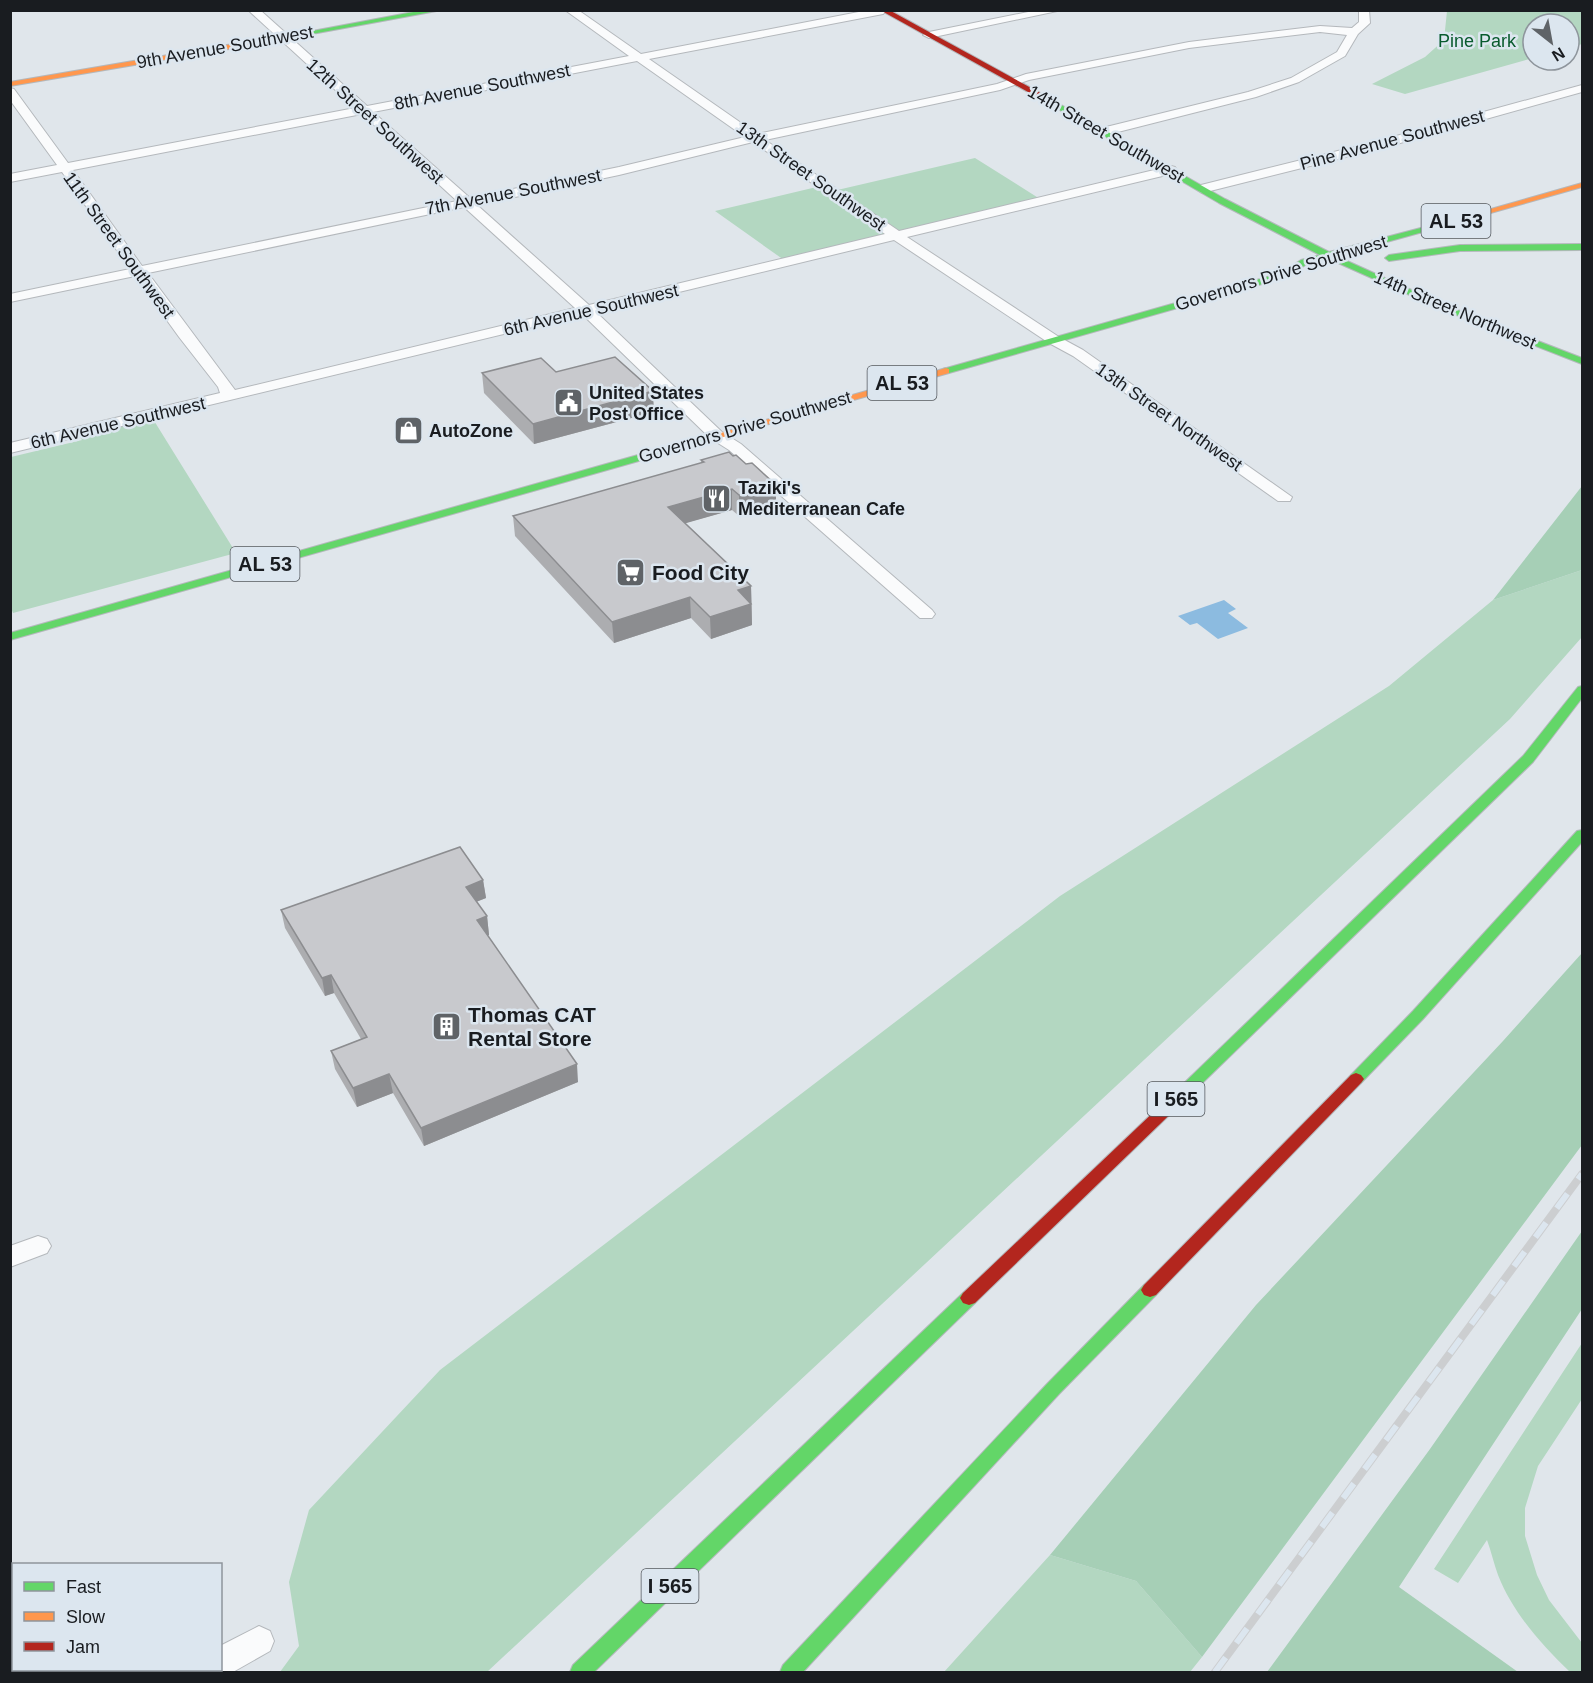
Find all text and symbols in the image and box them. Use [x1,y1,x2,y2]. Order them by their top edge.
north arrow [1521,12,1581,72]
street label: 9th Avenue Southwest [135,22,315,72]
park label: Pine Park [1438,31,1517,51]
text: N [1549,44,1568,65]
street label: 12th Street Southwest [302,54,448,188]
street label: 8th Avenue Southwest [392,60,572,114]
street label: 14th Street Southwest [1024,81,1188,187]
street label: Pine Avenue Southwest [1298,106,1486,174]
street label: 13th Street Southwest [733,117,889,235]
street label: 7th Avenue Southwest [423,165,603,219]
street label: 11th Street Southwest [59,168,179,322]
road number: AL 53 [1422,204,1490,238]
street label: Governors Drive Southwest [1173,231,1389,315]
street label: 14th Street Northwest [1371,267,1539,353]
street label: 6th Avenue Southwest [502,280,680,340]
street label: 13th Street Northwest [1092,359,1246,475]
road number: AL 53 [868,366,936,400]
place label: United States Post Office [589,383,704,424]
public building icon: United States Post Office [552,387,584,419]
street label: Governors Drive Southwest [636,387,854,467]
street label: 6th Avenue Southwest [29,393,207,453]
shop icon: AutoZone [392,415,424,447]
place label: AutoZone [429,421,513,441]
place label: Taziki's Mediterranean Cafe [738,478,905,519]
restaurant icon: Taziki's Mediterranean Cafe [701,482,733,514]
road number: AL 53 [230,547,300,581]
supermarket icon: Food City [615,556,647,588]
place label: Food City [652,561,749,584]
place label: Thomas CAT Rental Store [468,1003,596,1050]
building icon: Thomas CAT Rental Store [431,1010,463,1042]
road number: I 565 [1148,1082,1204,1116]
legend [12,1563,222,1671]
road number: I 565 [642,1569,698,1603]
text: Fast [66,1577,101,1597]
text: Slow [66,1607,106,1627]
text: Jam [66,1637,100,1657]

